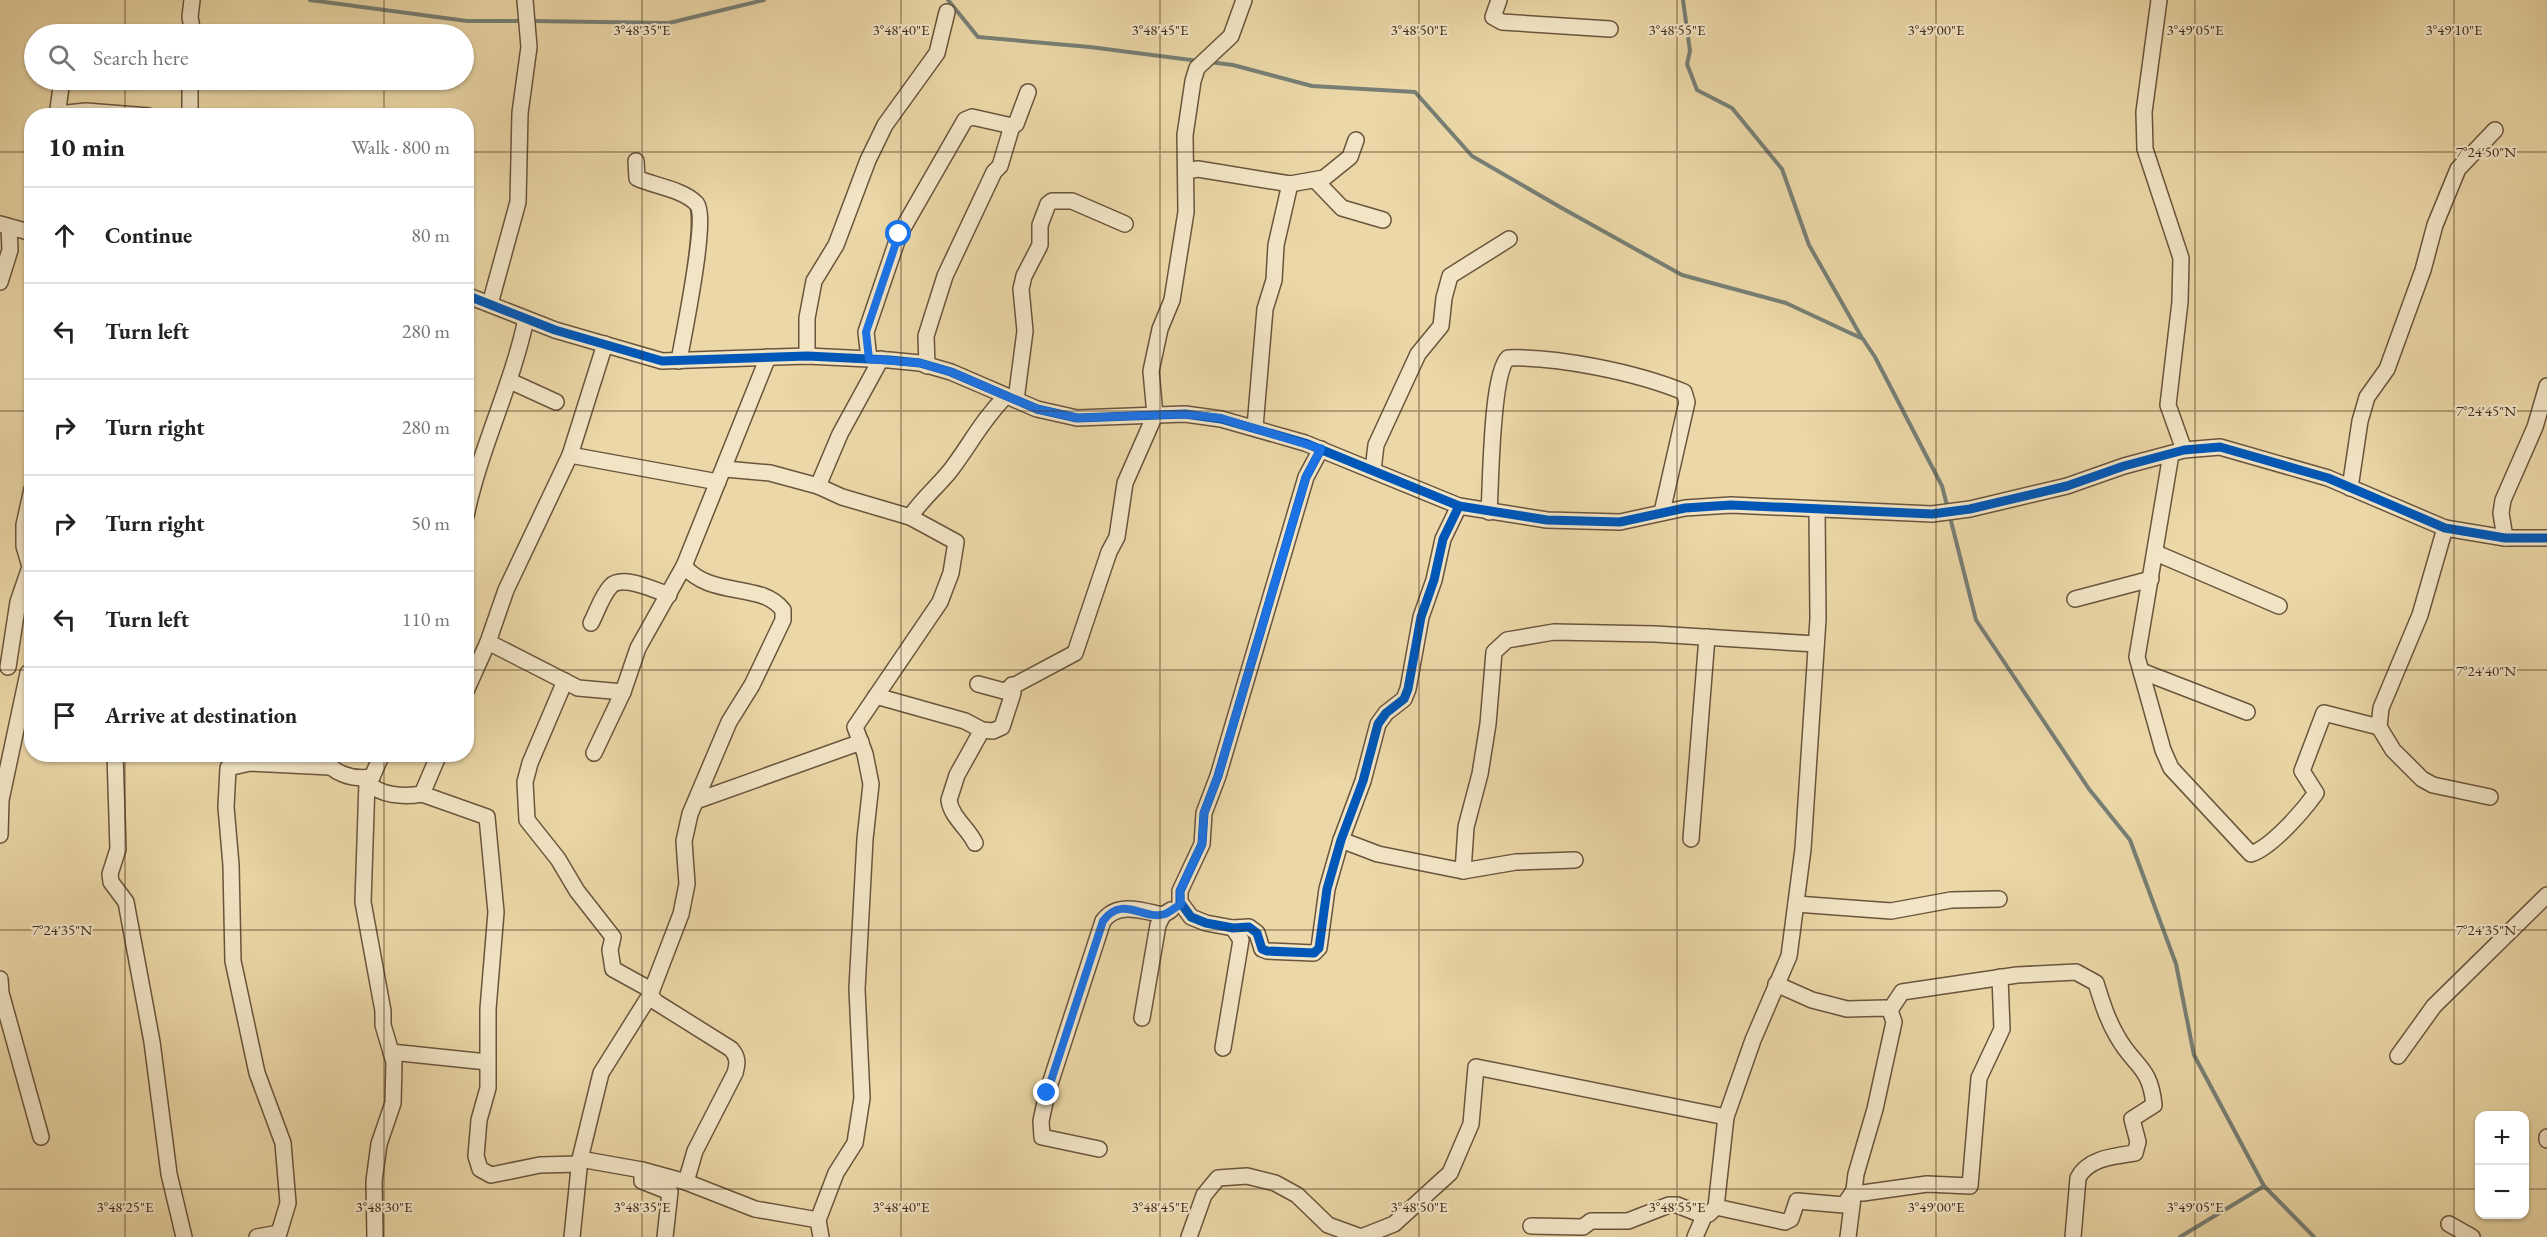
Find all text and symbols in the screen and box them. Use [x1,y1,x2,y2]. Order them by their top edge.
text: 3°48'35"E [614,20,671,39]
text: 3°48'40"E [873,20,930,39]
text: 3°48'45"E [1132,20,1189,39]
text: 3°48'50"E [1391,20,1448,39]
text: 3°48'55"E [1649,20,1706,39]
text: 3°49'00"E [1908,20,1965,39]
text: 3°49'05"E [2167,20,2224,39]
text: 3°49'10"E [2426,20,2483,39]
search box [24,24,474,90]
icon: search [45,41,78,74]
text: Search here [93,43,188,72]
text: 10 min [48,130,125,164]
text: Walk · 800 m [351,134,450,160]
text: 7°24'50"N [2456,142,2516,161]
icon: ahead [48,219,81,252]
route start [885,220,911,246]
text: Continue [105,221,192,250]
text: 80 m [411,222,450,248]
icon: left [48,315,81,348]
text: Turn left [105,317,189,346]
text: 280 m [402,318,450,344]
text: 7°24'45"N [2456,401,2516,420]
icon: right [48,411,81,444]
text: Turn right [105,413,204,442]
text: 280 m [402,414,450,440]
icon: right [48,507,81,540]
text: Turn right [105,509,204,538]
text: 50 m [411,510,450,536]
icon: left [48,603,81,636]
text: Turn left [105,605,189,634]
text: 110 m [402,606,450,632]
text: 7°24'40"N [2456,661,2516,680]
icon: arrive [48,699,81,732]
text: Arrive at destination [105,701,297,730]
text: 7°24'35"N [32,920,92,939]
text: 7°24'35"N [2456,920,2516,939]
route end [1033,1079,1059,1105]
map controls [2475,1111,2529,1219]
button: + [2475,1111,2529,1165]
button: − [2475,1165,2529,1219]
text: 3°48'25"E [97,1197,154,1216]
text: 3°48'30"E [356,1197,413,1216]
text: 3°48'35"E [614,1197,671,1216]
text: 3°48'40"E [873,1197,930,1216]
text: 3°48'45"E [1132,1197,1189,1216]
text: 3°48'50"E [1391,1197,1448,1216]
text: 3°48'55"E [1649,1197,1706,1216]
text: 3°49'00"E [1908,1197,1965,1216]
text: 3°49'05"E [2167,1197,2224,1216]

